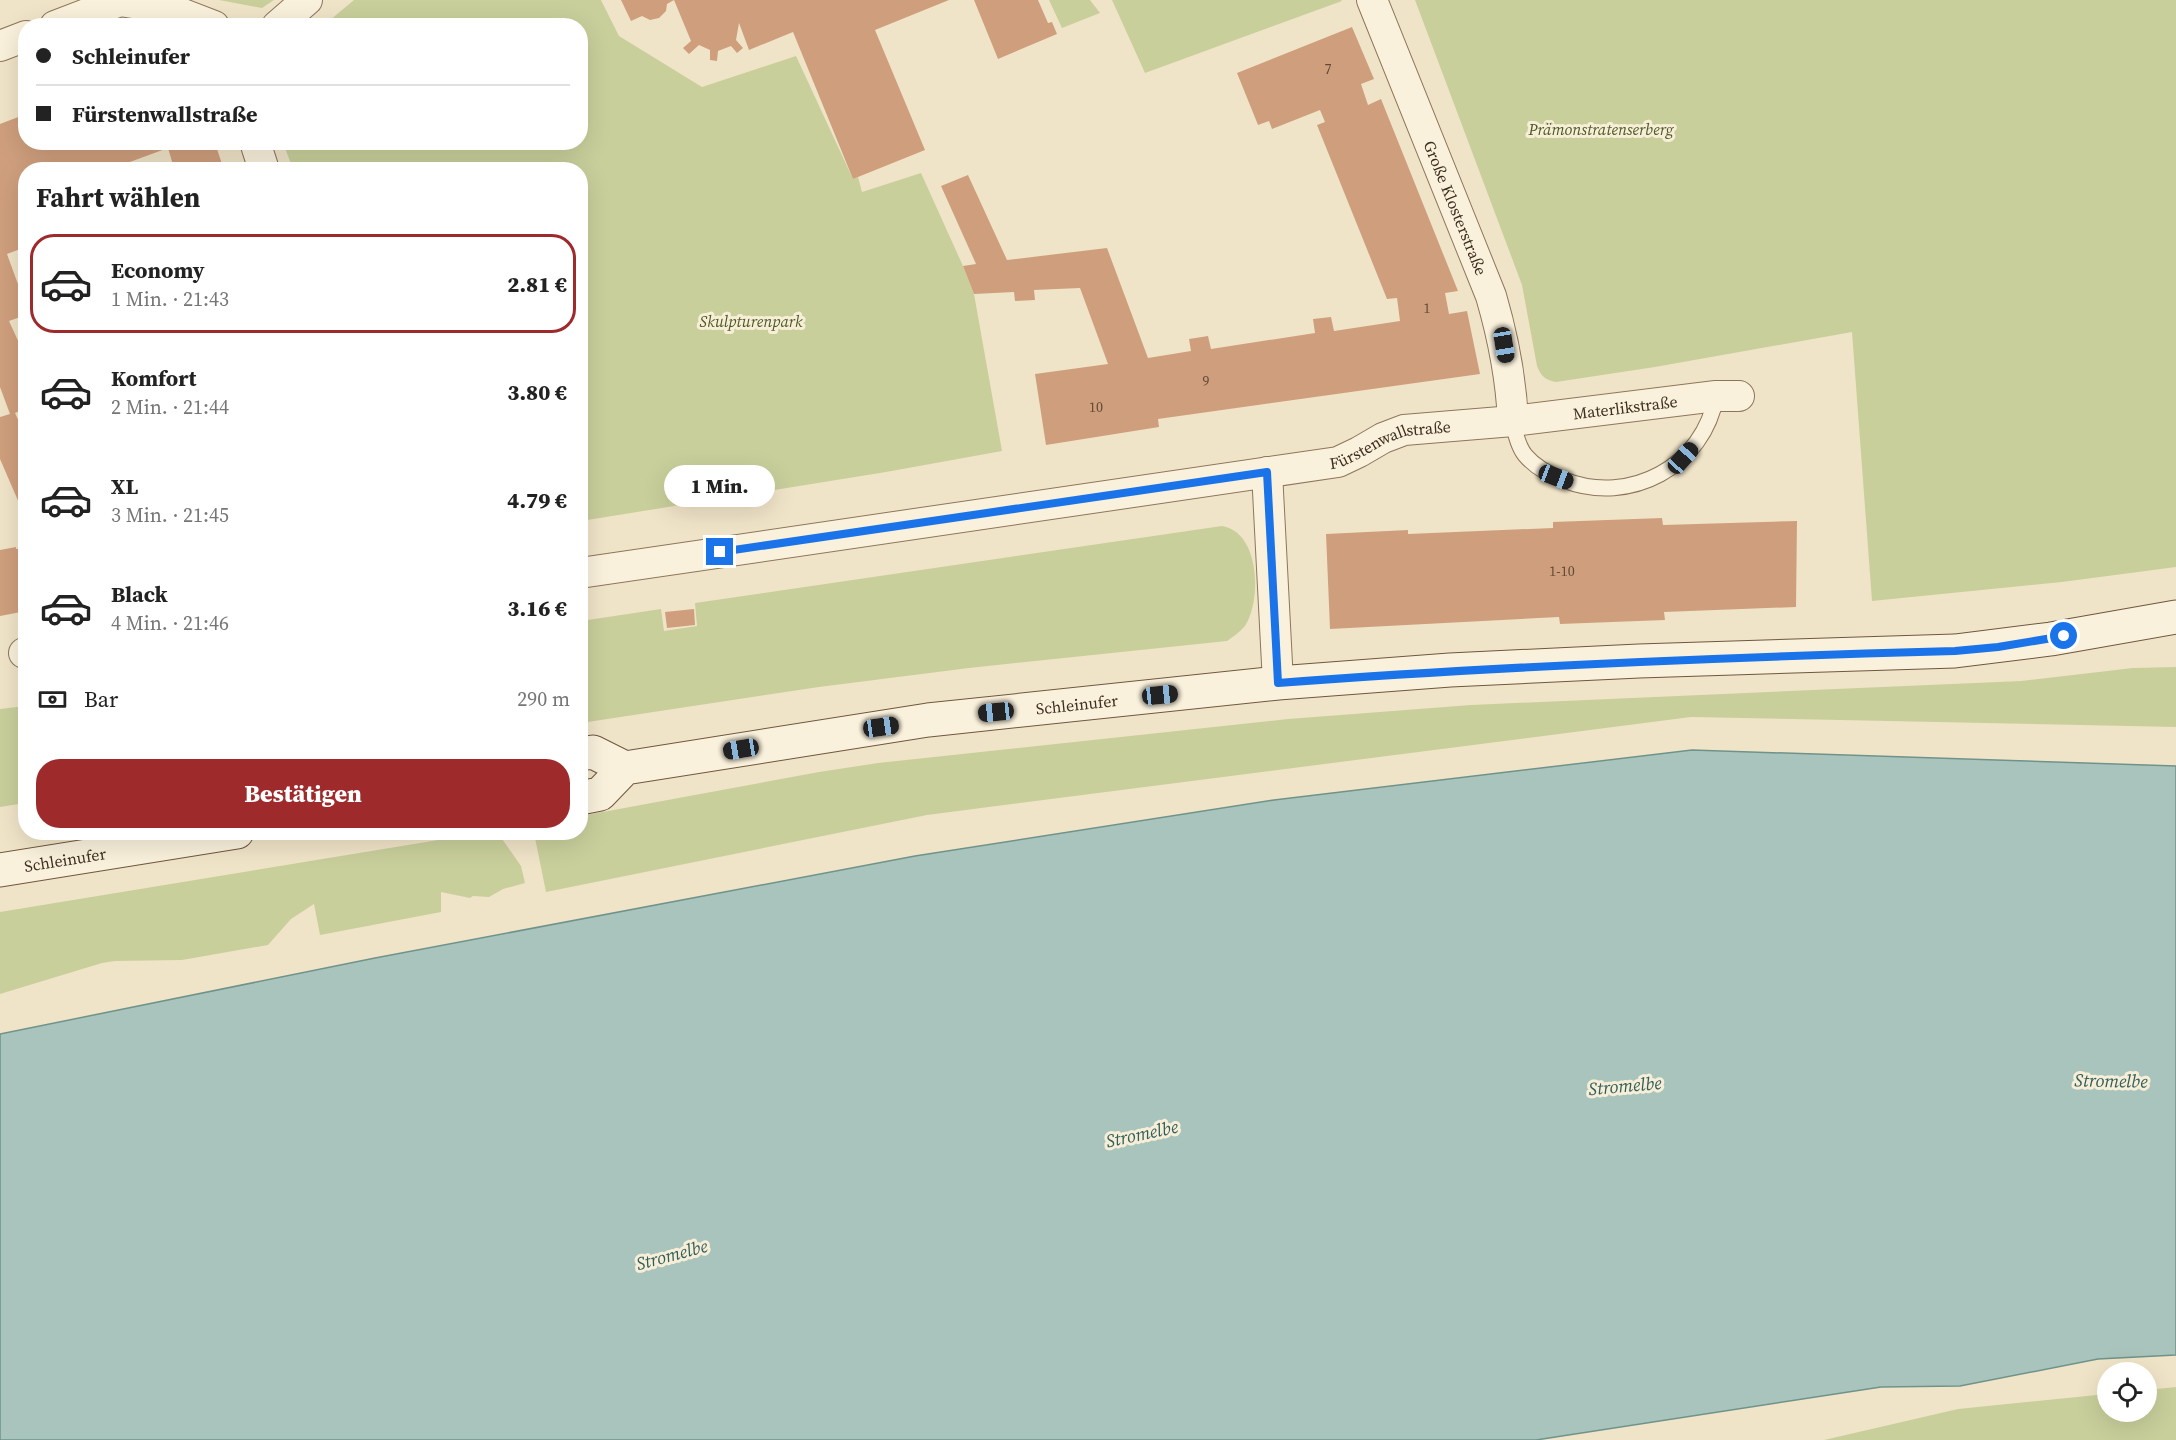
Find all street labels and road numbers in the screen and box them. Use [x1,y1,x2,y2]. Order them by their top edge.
street label: Große Klosterstraße [1419,137,1493,279]
street label: Materlikstraße [1572,390,1679,425]
street label: Fürstenwallstraße [1328,415,1451,474]
street label: Schleinufer [1035,689,1119,720]
street label: Schleinufer [23,842,108,877]

